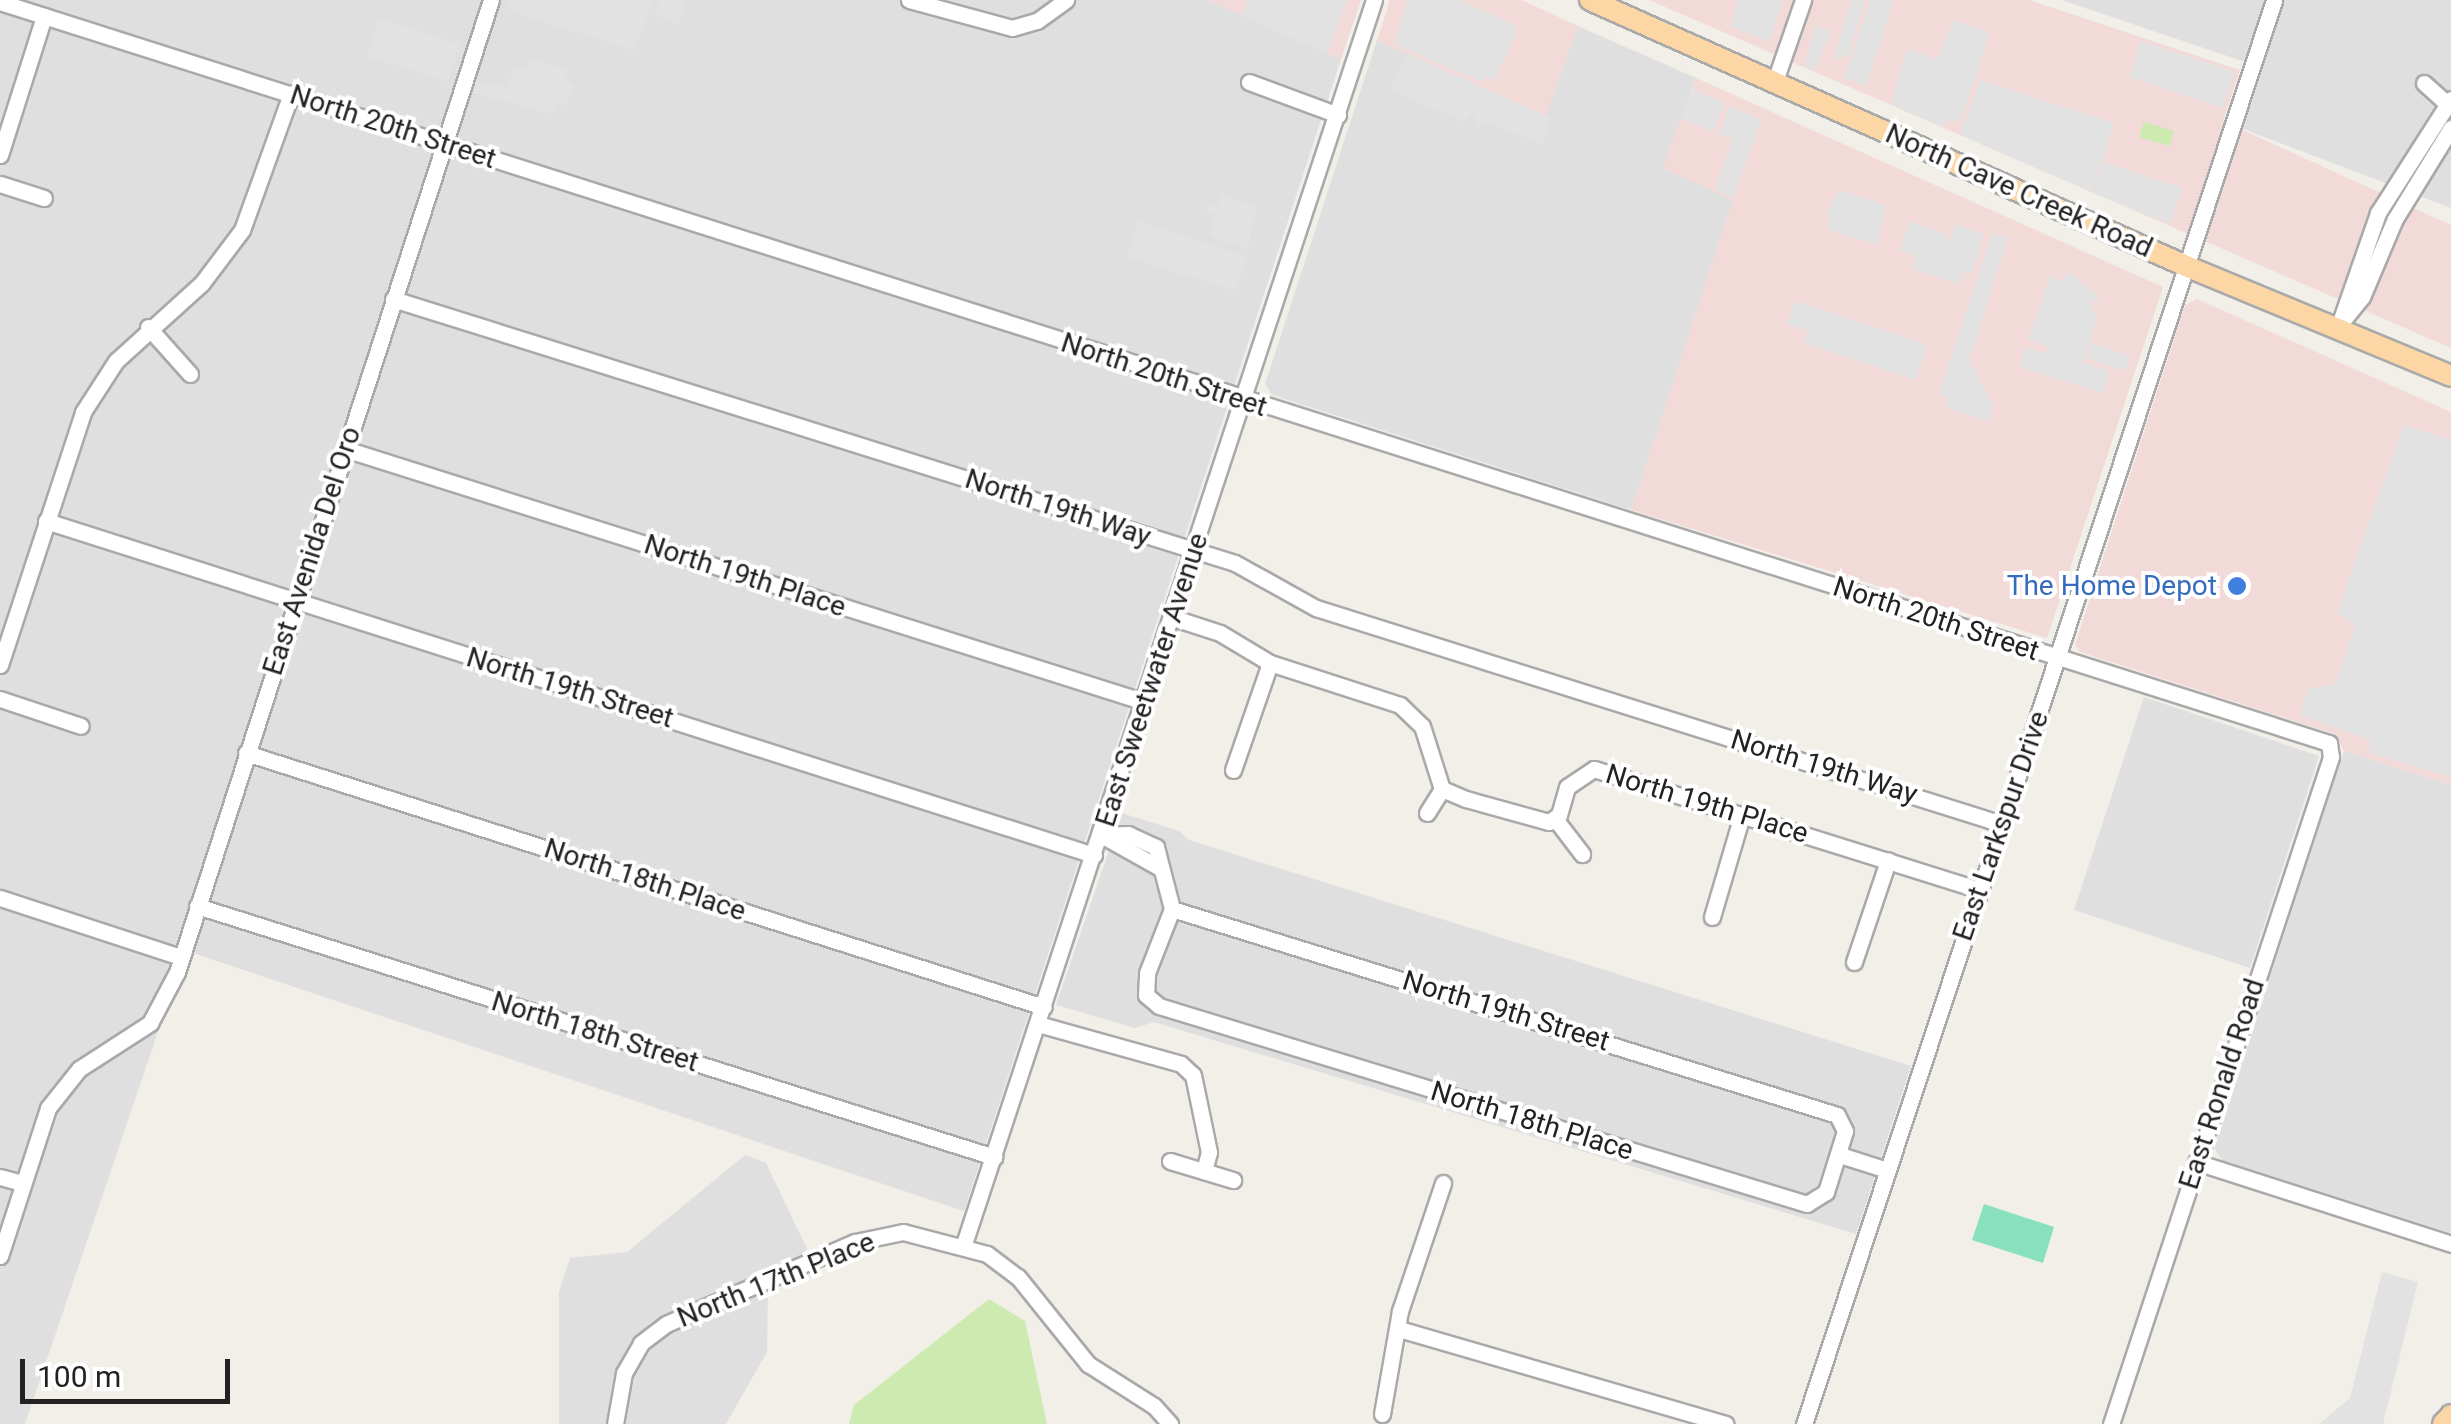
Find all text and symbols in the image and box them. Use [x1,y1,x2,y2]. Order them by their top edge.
street label: North 20th Street [286,78,500,176]
street label: North Cave Creek Road [1880,117,2158,265]
street label: North 20th Street [1057,326,1271,424]
street label: East Avenida Del Oro [256,423,368,679]
street label: North 19th Way [961,462,1155,554]
street label: North 19th Place [640,528,850,624]
street label: East Sweetwater Avenue [1089,529,1215,831]
place label: The Home Depot [2007,569,2217,603]
street label: North 20th Street [1829,570,2043,668]
marker: The Home Depot [2226,575,2248,597]
street label: North 19th Street [463,641,677,735]
street label: East Larkspur Drive [1946,707,2056,945]
street label: North 19th Way [1727,723,1921,811]
street label: North 19th Place [1602,757,1812,851]
street label: North 18th Place [540,832,750,928]
street label: North 19th Street [1399,964,1613,1058]
street label: East Ronald Road [2172,974,2272,1194]
street label: North 18th Street [488,985,702,1079]
street label: North 18th Place [1427,1074,1637,1168]
street label: North 17th Place [672,1225,880,1335]
scale bar [25,1339,235,1401]
text: 100 m [37,1359,121,1394]

